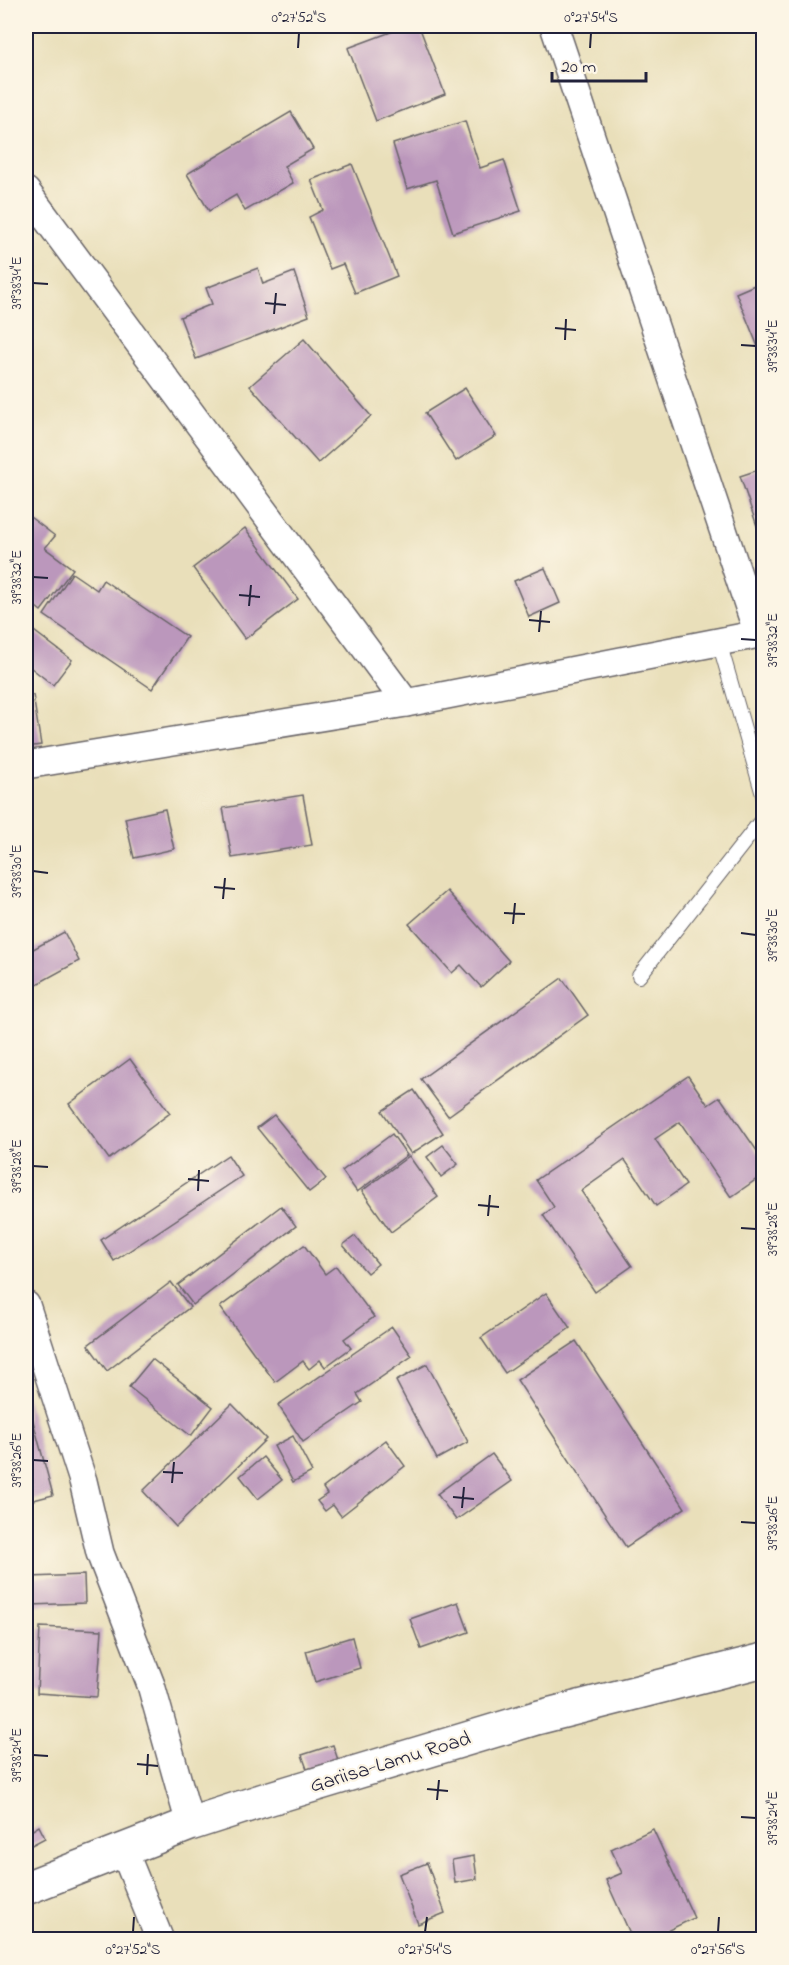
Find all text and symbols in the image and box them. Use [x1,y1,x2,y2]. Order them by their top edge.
text: 0°27'52"S [272,7,327,29]
text: 0°27'54"S [564,7,618,29]
scale bar [552,45,646,83]
text: 20 m [561,55,596,81]
text: 39°38'34"E [6,256,28,310]
text: 39°38'34"E [762,319,784,373]
text: 39°38'32"E [6,550,28,604]
text: 39°38'32"E [762,613,784,667]
text: 39°38'30"E [6,844,28,898]
text: 39°38'30"E [762,908,784,962]
text: 39°38'28"E [6,1139,28,1193]
text: 39°38'28"E [762,1202,784,1256]
text: 39°38'26"E [6,1433,28,1487]
text: 39°38'26"E [762,1496,784,1550]
street label: Gariisa-Lamu Road [306,1724,475,1802]
text: 39°38'24"E [6,1728,28,1782]
text: 39°38'24"E [762,1791,784,1845]
text: 0°27'52"S [106,1939,161,1961]
text: 0°27'54"S [398,1939,452,1961]
text: 0°27'56"S [691,1939,745,1961]

